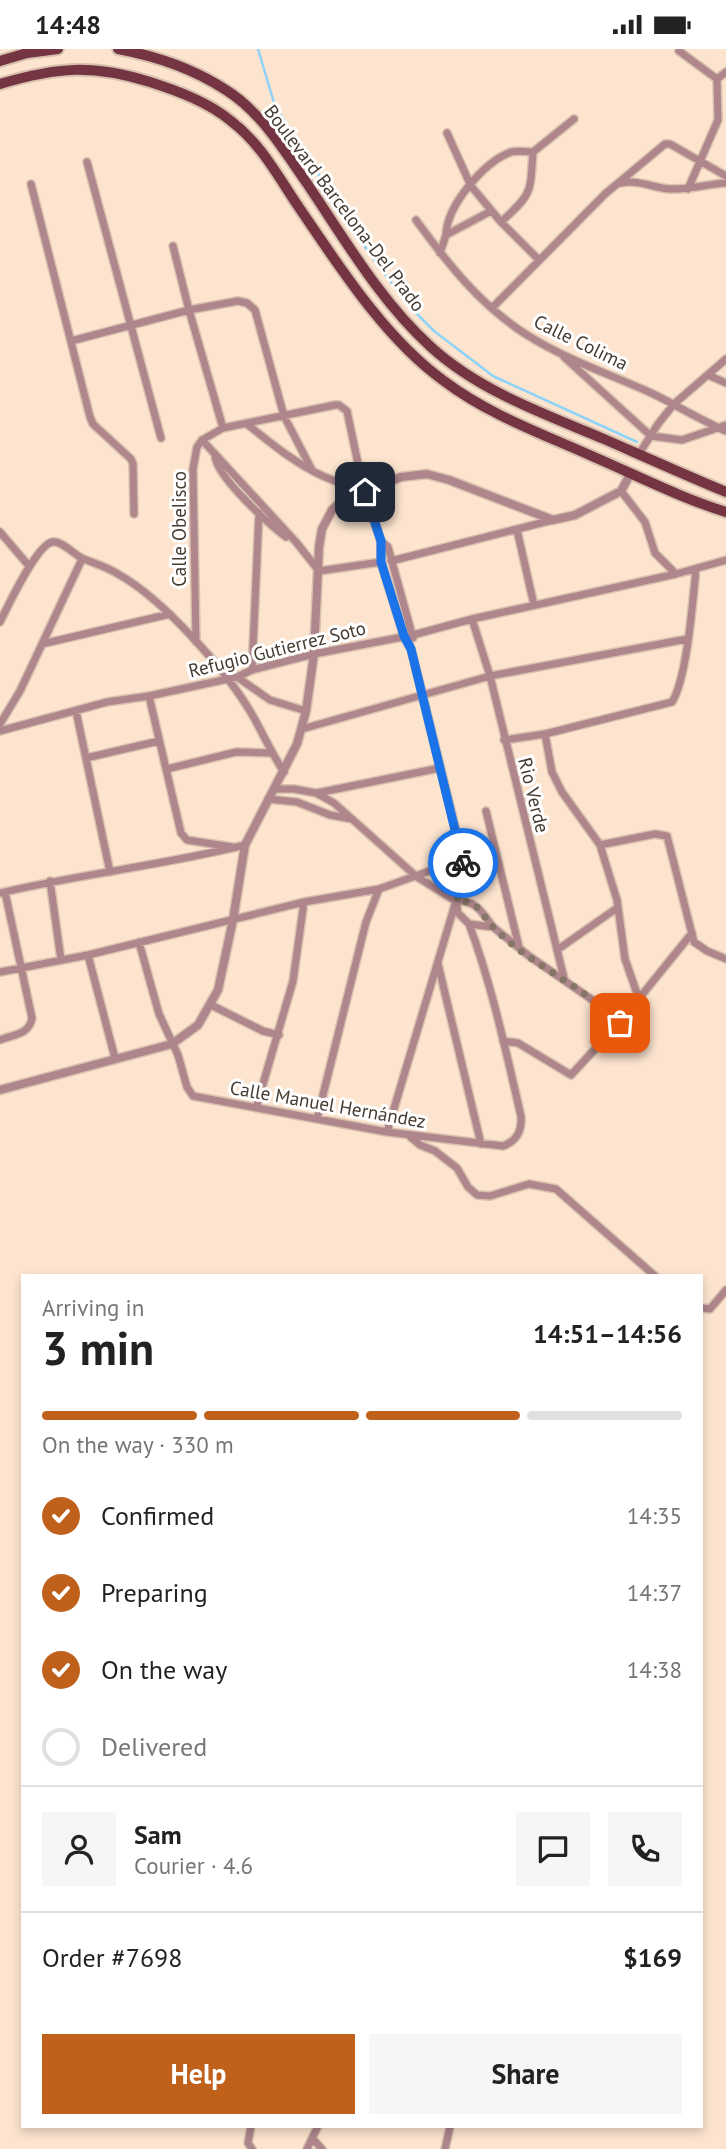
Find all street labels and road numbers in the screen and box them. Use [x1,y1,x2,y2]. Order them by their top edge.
street label: Boulevard Barcelona-Del Prado [259,100,431,316]
street label: Calle Colima [530,309,632,375]
street label: Calle Obelisco [167,471,191,587]
street label: Refugio Gutierrez Soto [186,615,368,683]
street label: Rio Verde [513,755,555,835]
street label: Calle Manuel Hernández [228,1075,428,1133]

